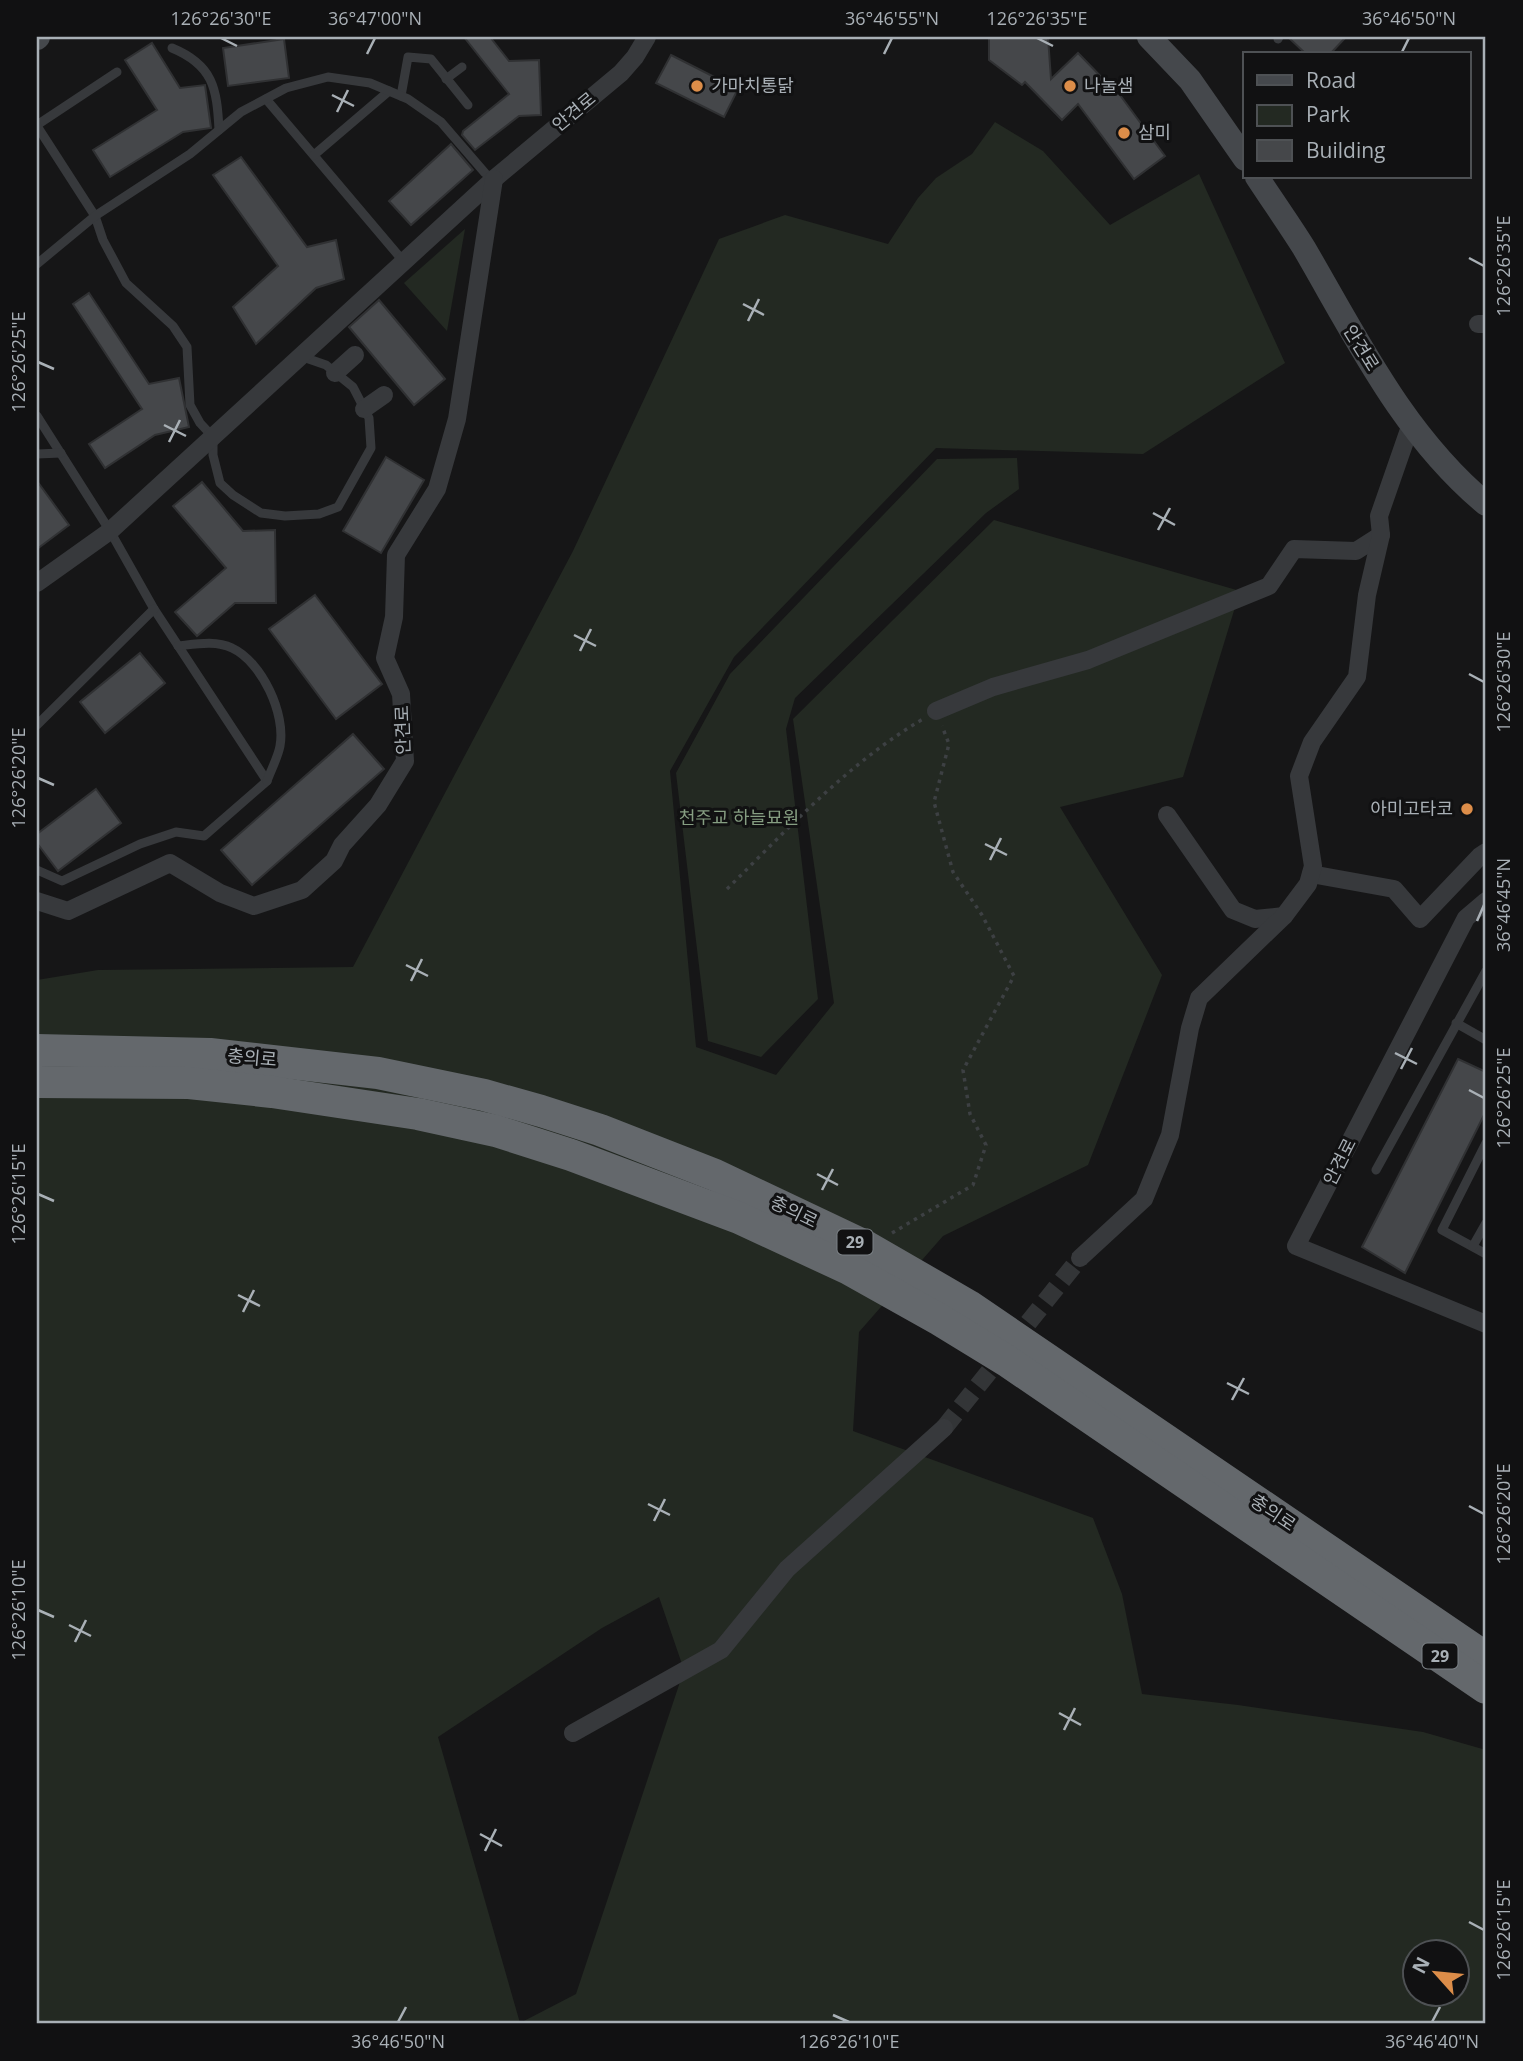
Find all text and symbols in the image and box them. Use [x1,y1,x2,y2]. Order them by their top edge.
text: 126°26'30"E [171,6,271,30]
text: 36°47'00"N [328,6,422,30]
text: 36°46'55"N [845,6,939,30]
text: 126°26'35"E [987,6,1087,30]
text: 36°46'50"N [1362,6,1456,30]
legend [1243,52,1470,178]
text: Road [1306,66,1356,94]
place label: 가마치통닭 [711,73,794,97]
place label: 나눌샘 [1084,73,1134,97]
marker: 가마치통닭 [689,78,705,94]
marker: 나눌샘 [1062,78,1078,94]
street label: 안견로 [547,86,600,136]
text: Park [1306,100,1350,128]
place label: 삼미 [1138,120,1171,144]
marker: 삼미 [1116,125,1132,141]
text: Building [1306,136,1385,164]
text: 126°26'35"E [1491,216,1515,316]
text: 126°26'25"E [6,312,30,412]
street label: 안견로 [1339,320,1385,375]
text: 126°26'30"E [1491,632,1515,732]
street label: 안견로 [389,705,415,755]
text: 126°26'20"E [6,728,30,828]
place label: 아미고타코 [1370,796,1453,820]
marker: 아미고타코 [1459,801,1475,817]
park label: 천주교 하늘묘원 [679,805,799,829]
text: 36°46'45"N [1491,858,1515,952]
street label: 충의로 [226,1043,278,1071]
text: 126°26'25"E [1491,1048,1515,1148]
street label: 안견로 [1317,1134,1361,1189]
text: 126°26'15"E [6,1144,30,1244]
street label: 충의로 [767,1189,822,1233]
road number: 29 [838,1230,872,1254]
text: 126°26'20"E [1491,1464,1515,1564]
street label: 충의로 [1246,1488,1301,1536]
text: 126°26'10"E [6,1560,30,1660]
road number: 29 [1422,1644,1458,1668]
text: 126°26'15"E [1491,1880,1515,1980]
north arrow [1400,1938,1470,2008]
text: N [1406,1952,1436,1978]
text: 36°46'50"N [351,2029,445,2053]
text: 126°26'10"E [799,2029,899,2053]
text: 36°46'40"N [1385,2029,1479,2053]

